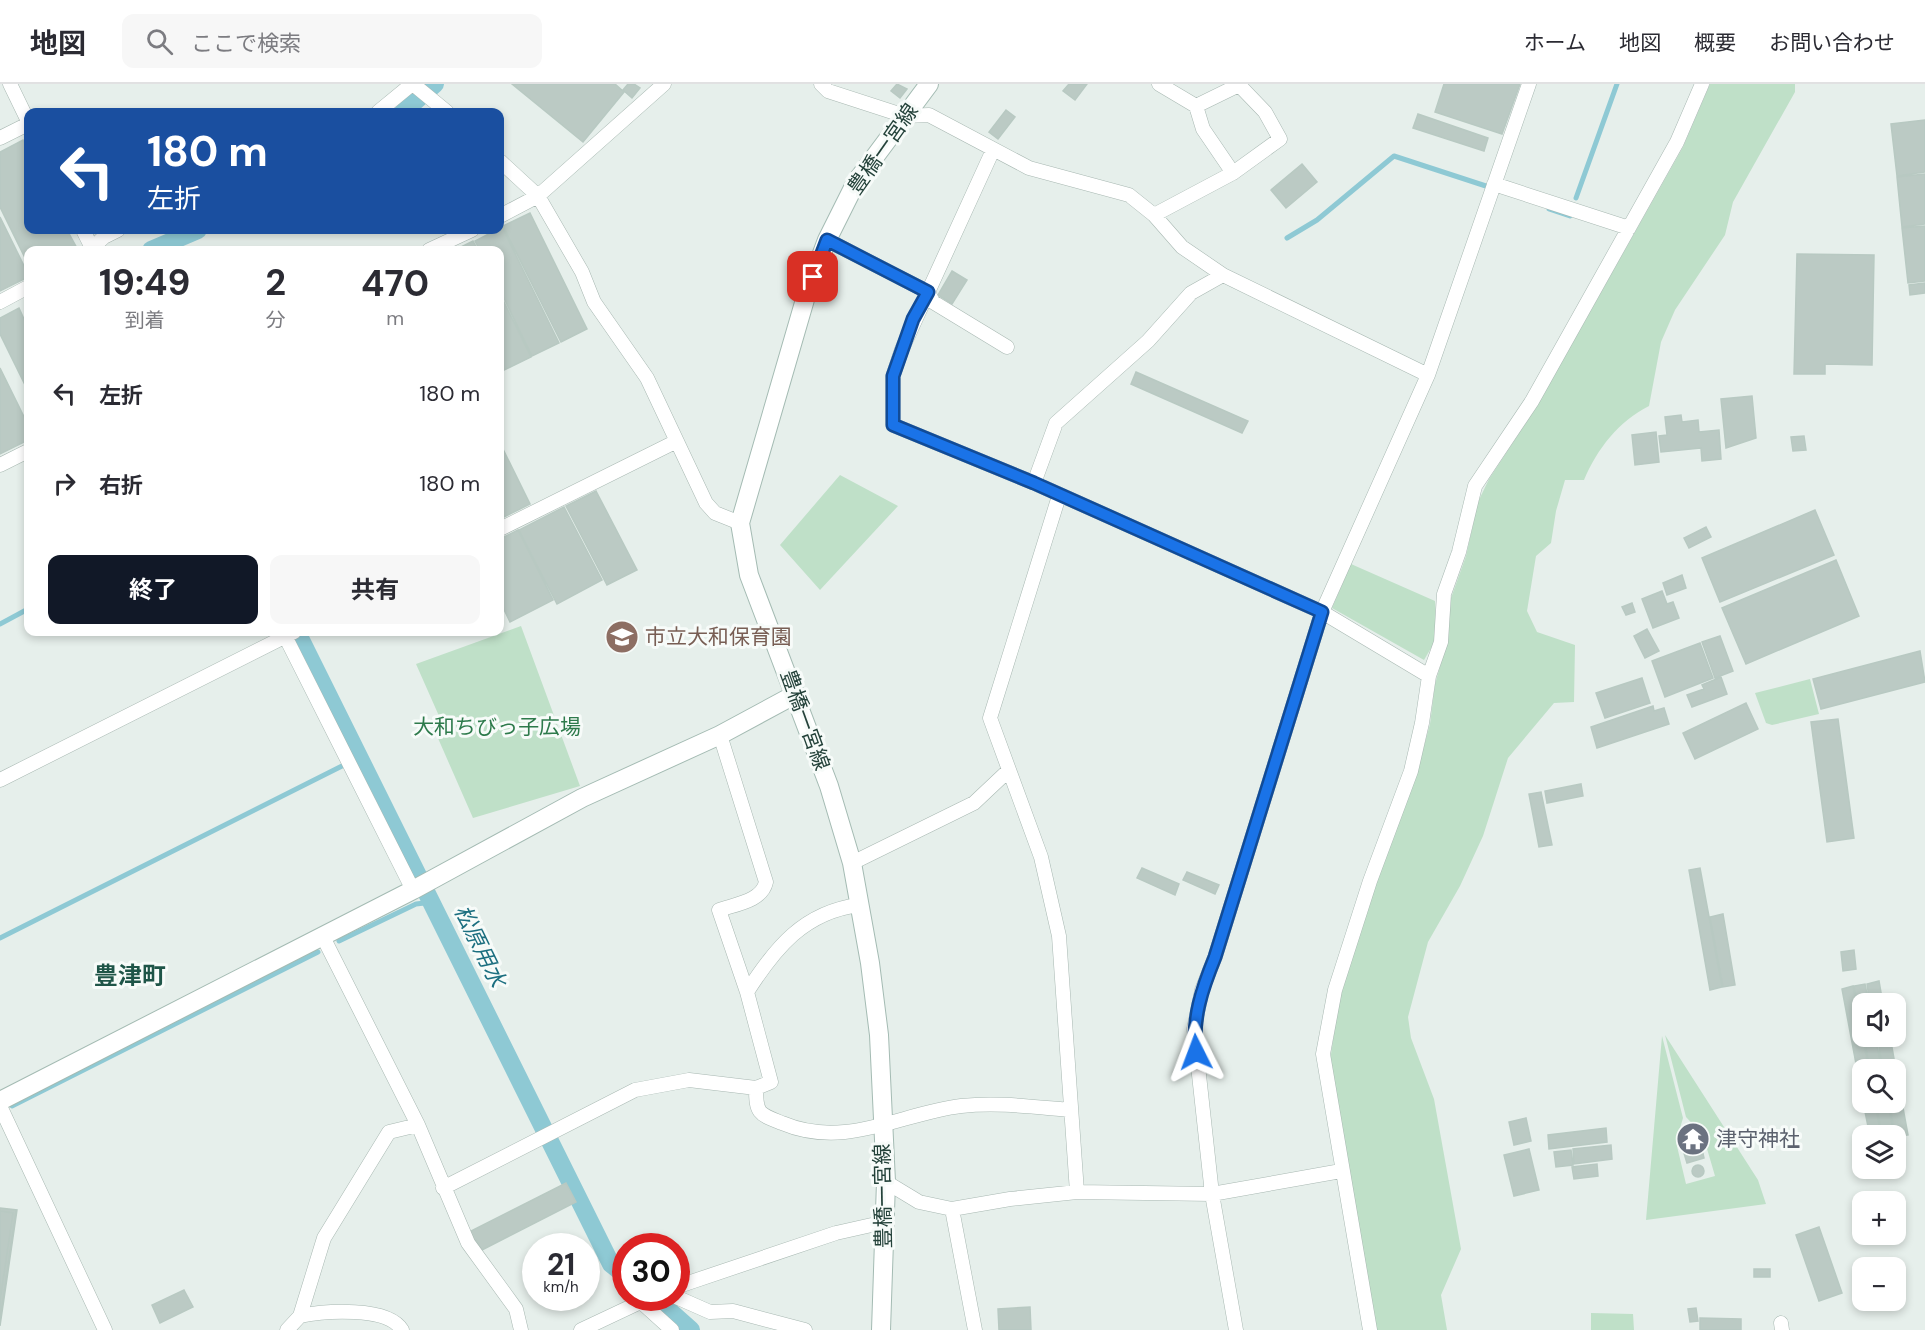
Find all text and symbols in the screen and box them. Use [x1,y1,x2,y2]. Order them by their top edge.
search box [122,14,542,68]
text: 地図 [30,25,86,62]
icon: search [143,25,176,58]
text: ここで検索 [191,29,301,58]
text: ホーム [1524,29,1586,57]
text: 地図 [1619,29,1661,57]
text: 概要 [1694,29,1736,57]
text: お問い合わせ [1769,29,1895,57]
street label: 豊橋一宮線 [841,98,925,200]
text: 180 m [147,124,268,179]
icon: left [48,132,126,210]
text: 左折 [147,181,201,216]
pin [787,251,838,302]
text: 19:49 [99,259,190,306]
text: 2 [265,259,286,306]
text: 470 [361,260,429,307]
icon: arrive [796,260,829,293]
text: m [386,305,404,331]
text: 到着 [125,307,165,333]
text: 分 [266,307,286,333]
icon: left [48,377,81,410]
text: 180 m [419,379,480,408]
text: 左折 [99,381,143,410]
icon: right [48,467,81,500]
text: 180 m [419,469,480,498]
text: 右折 [99,471,143,500]
button: 終了 [48,555,258,624]
button: 共有 [270,555,480,624]
school or university icon: 市立大和保育園 [604,619,640,655]
place label: 市立大和保育園 [645,623,792,651]
street label: 豊橋一宮線 [774,666,836,774]
park label: 大和ちびっ子広場 [413,713,581,741]
water label: 松原用水 [448,900,513,994]
district label: 豊津町 [94,960,166,991]
map controls [1852,993,1906,1311]
button: sound [1852,993,1906,1047]
position arrow [1164,1020,1228,1084]
button: search [1852,1059,1906,1113]
temple icon: 津守神社 [1675,1121,1711,1157]
place label: 津守神社 [1716,1125,1800,1153]
button: layers [1852,1125,1906,1179]
street label: 豊橋一宮線 [868,1143,898,1249]
button: + [1852,1191,1906,1245]
speed limit sign: 30 [612,1233,690,1311]
text: 21 [547,1245,575,1284]
button: − [1852,1257,1906,1311]
text: km/h [543,1277,579,1297]

